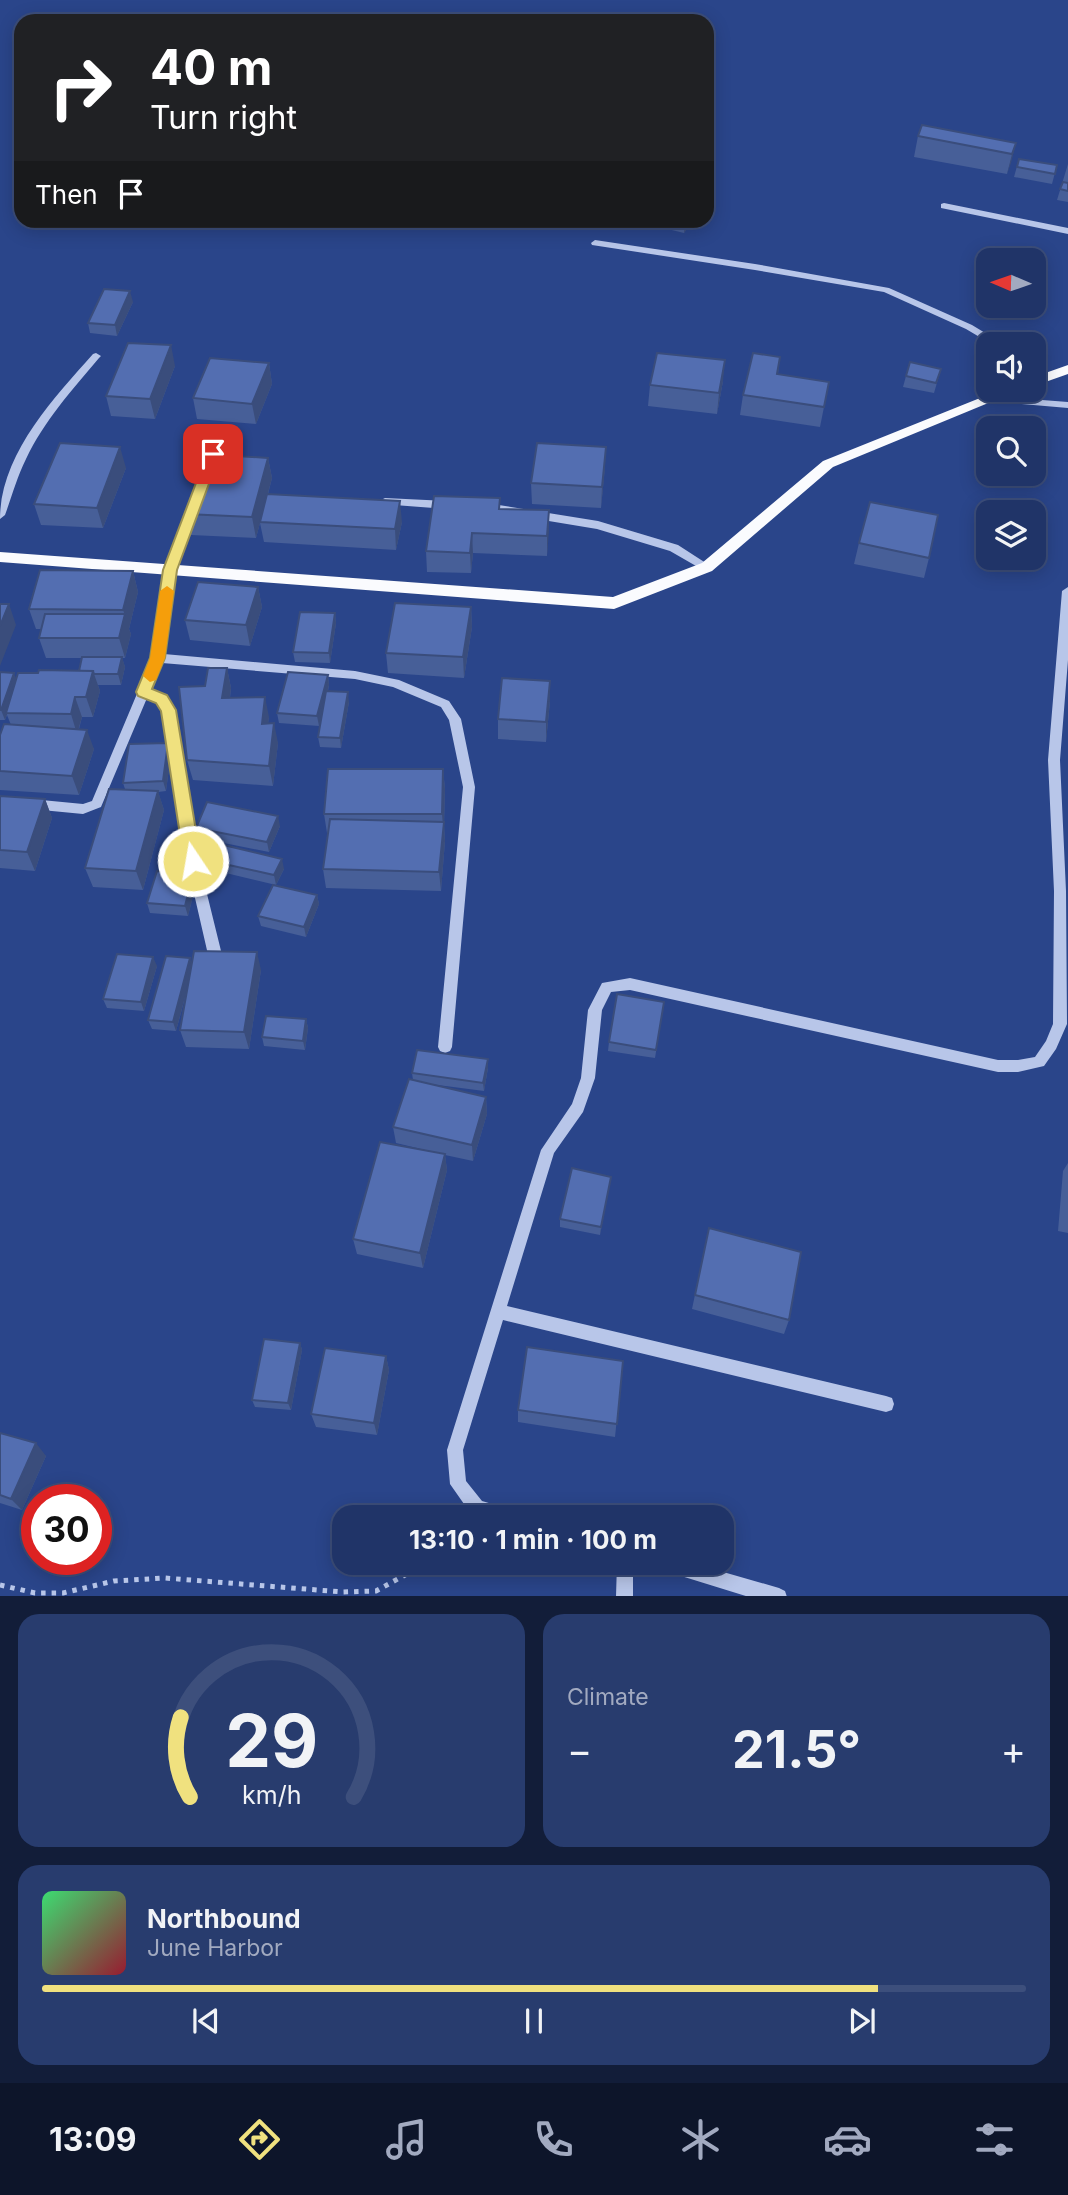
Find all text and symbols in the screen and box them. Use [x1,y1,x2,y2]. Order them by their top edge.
text: 40 m [150,38,273,97]
icon: right [35,42,126,133]
text: Turn right [150,98,297,137]
icon: arrive [112,175,150,213]
text: Then [35,179,98,210]
north arrow [976,248,1046,318]
map controls [976,248,1046,570]
button: sound [976,332,1046,402]
button: search [976,416,1046,486]
pin [183,424,243,484]
icon: arrive [194,435,232,473]
button: layers [976,500,1046,570]
position arrow [156,824,230,898]
speed limit sign: 30 [21,1484,112,1575]
text: 13:10 · 1 min · 100 m [409,1524,657,1555]
text: Climate [567,1683,649,1711]
text: 29 [225,1696,318,1785]
text: 21.5° [732,1718,861,1781]
text: − [567,1727,592,1773]
text: + [1001,1727,1026,1773]
text: km/h [242,1779,301,1809]
text: Northbound [147,1903,301,1934]
text: June Harbor [147,1934,283,1962]
icon: previous [187,2002,225,2040]
icon: pause [515,2002,553,2040]
icon: next [843,2002,881,2040]
icon: directions [235,2115,284,2164]
icon: music [382,2115,431,2164]
icon: phone [529,2115,578,2164]
icon: climate [676,2115,725,2164]
icon: car [823,2115,872,2164]
icon: filters [970,2115,1019,2164]
text: 13:09 [49,2120,137,2159]

